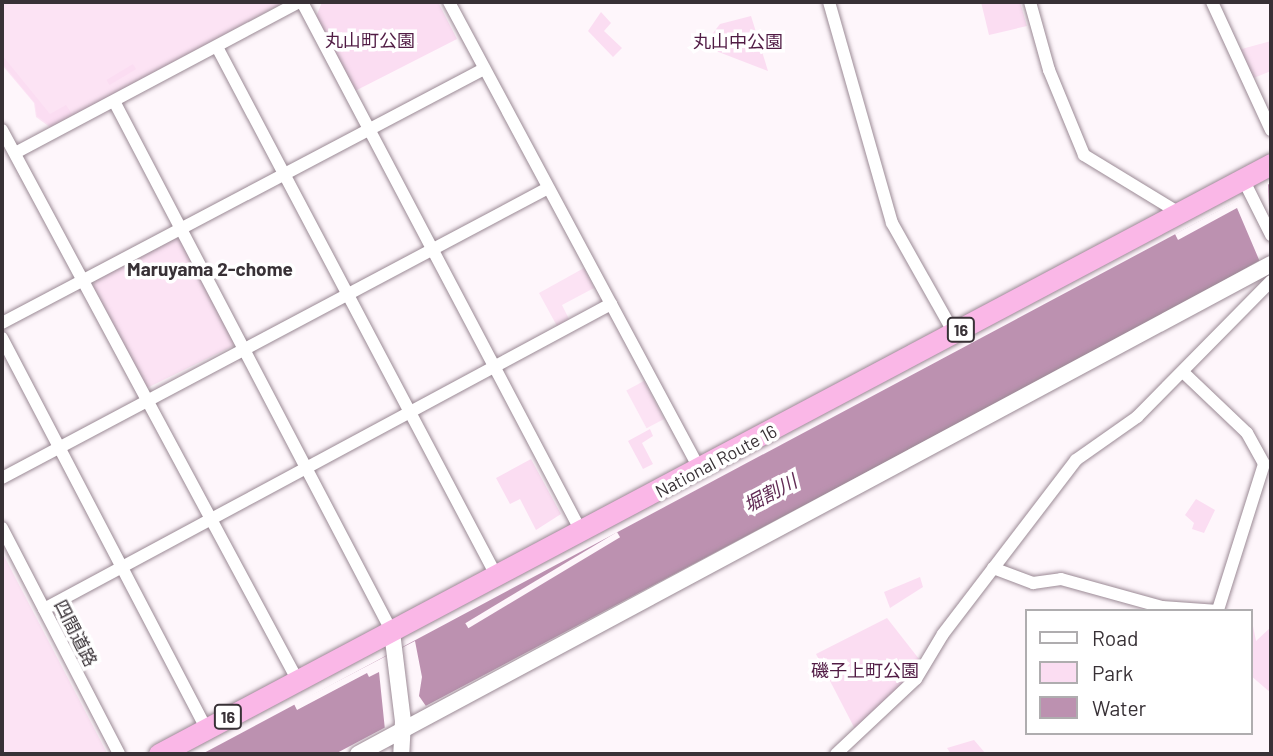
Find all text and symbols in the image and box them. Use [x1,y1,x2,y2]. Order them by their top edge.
park label: 丸山町公園 [325,29,415,51]
park label: 丸山中公園 [693,30,783,52]
district label: Maruyama 2-chome [127,258,293,280]
road number: 16 [945,318,977,342]
street label: National Route 16 [652,420,780,502]
water label: 堀割川 [739,470,801,516]
street label: 四間道路 [50,596,102,670]
legend [1024,609,1252,735]
text: Road [1092,625,1138,650]
park label: 磯子上町公園 [811,659,919,681]
text: Park [1092,660,1133,685]
text: Water [1092,695,1146,720]
road number: 16 [212,704,244,730]

